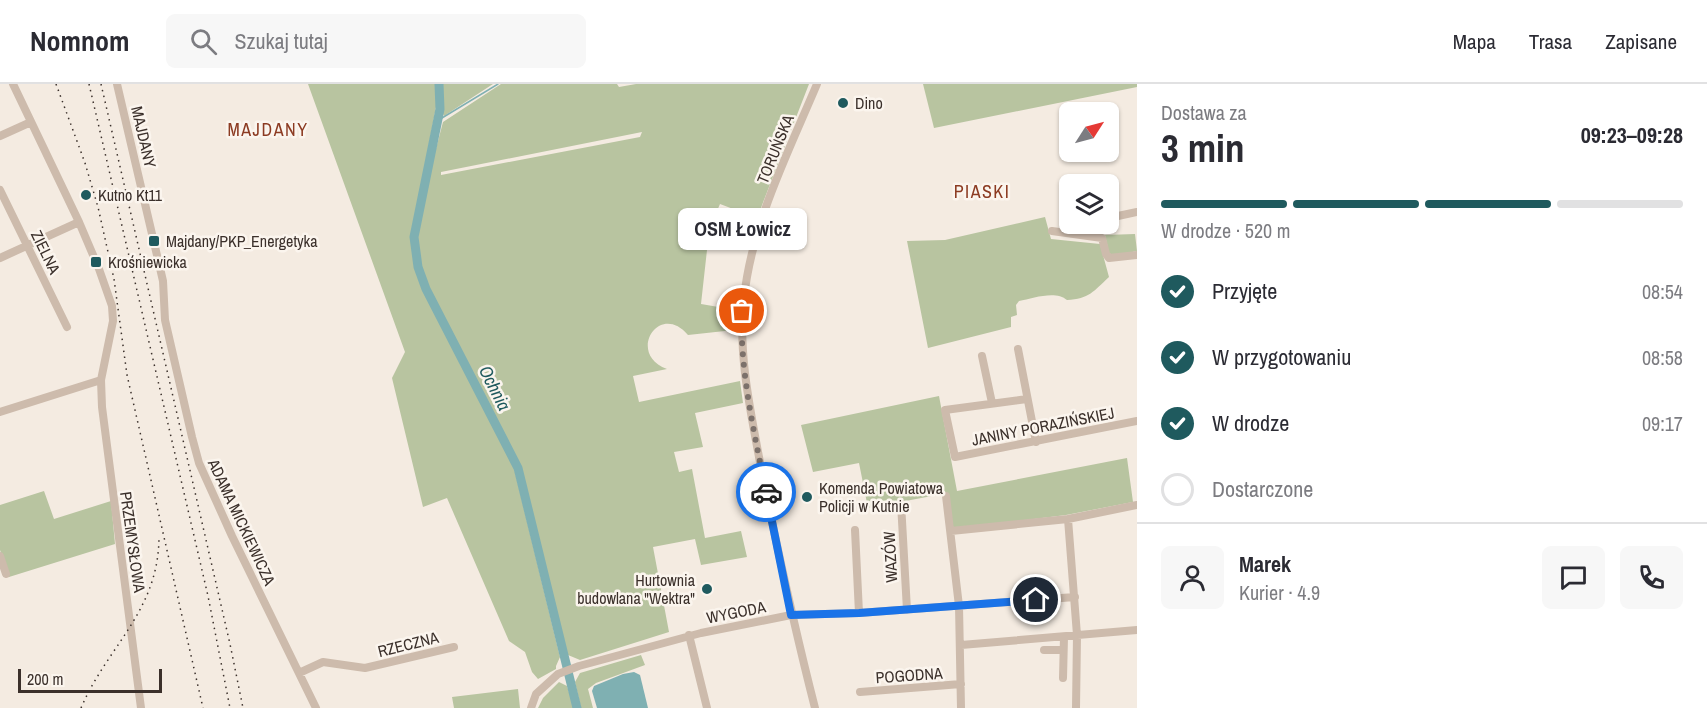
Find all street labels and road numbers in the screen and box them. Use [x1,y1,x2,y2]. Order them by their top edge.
street label: MAJDANY [126,104,162,170]
street label: TORUŃSKA [751,111,799,187]
street label: ZIELNA [26,227,66,278]
street label: JANINY PORAZIŃSKIEJ [970,401,1116,451]
street label: ADAMA MICKIEWICZA [203,454,281,589]
street label: PRZEMYSŁOWA [115,490,151,594]
street label: WAZÓW [878,530,902,583]
street label: WYGODA [705,595,768,629]
street label: RZECZNA [375,626,441,662]
street label: POGODNA [875,662,943,688]

